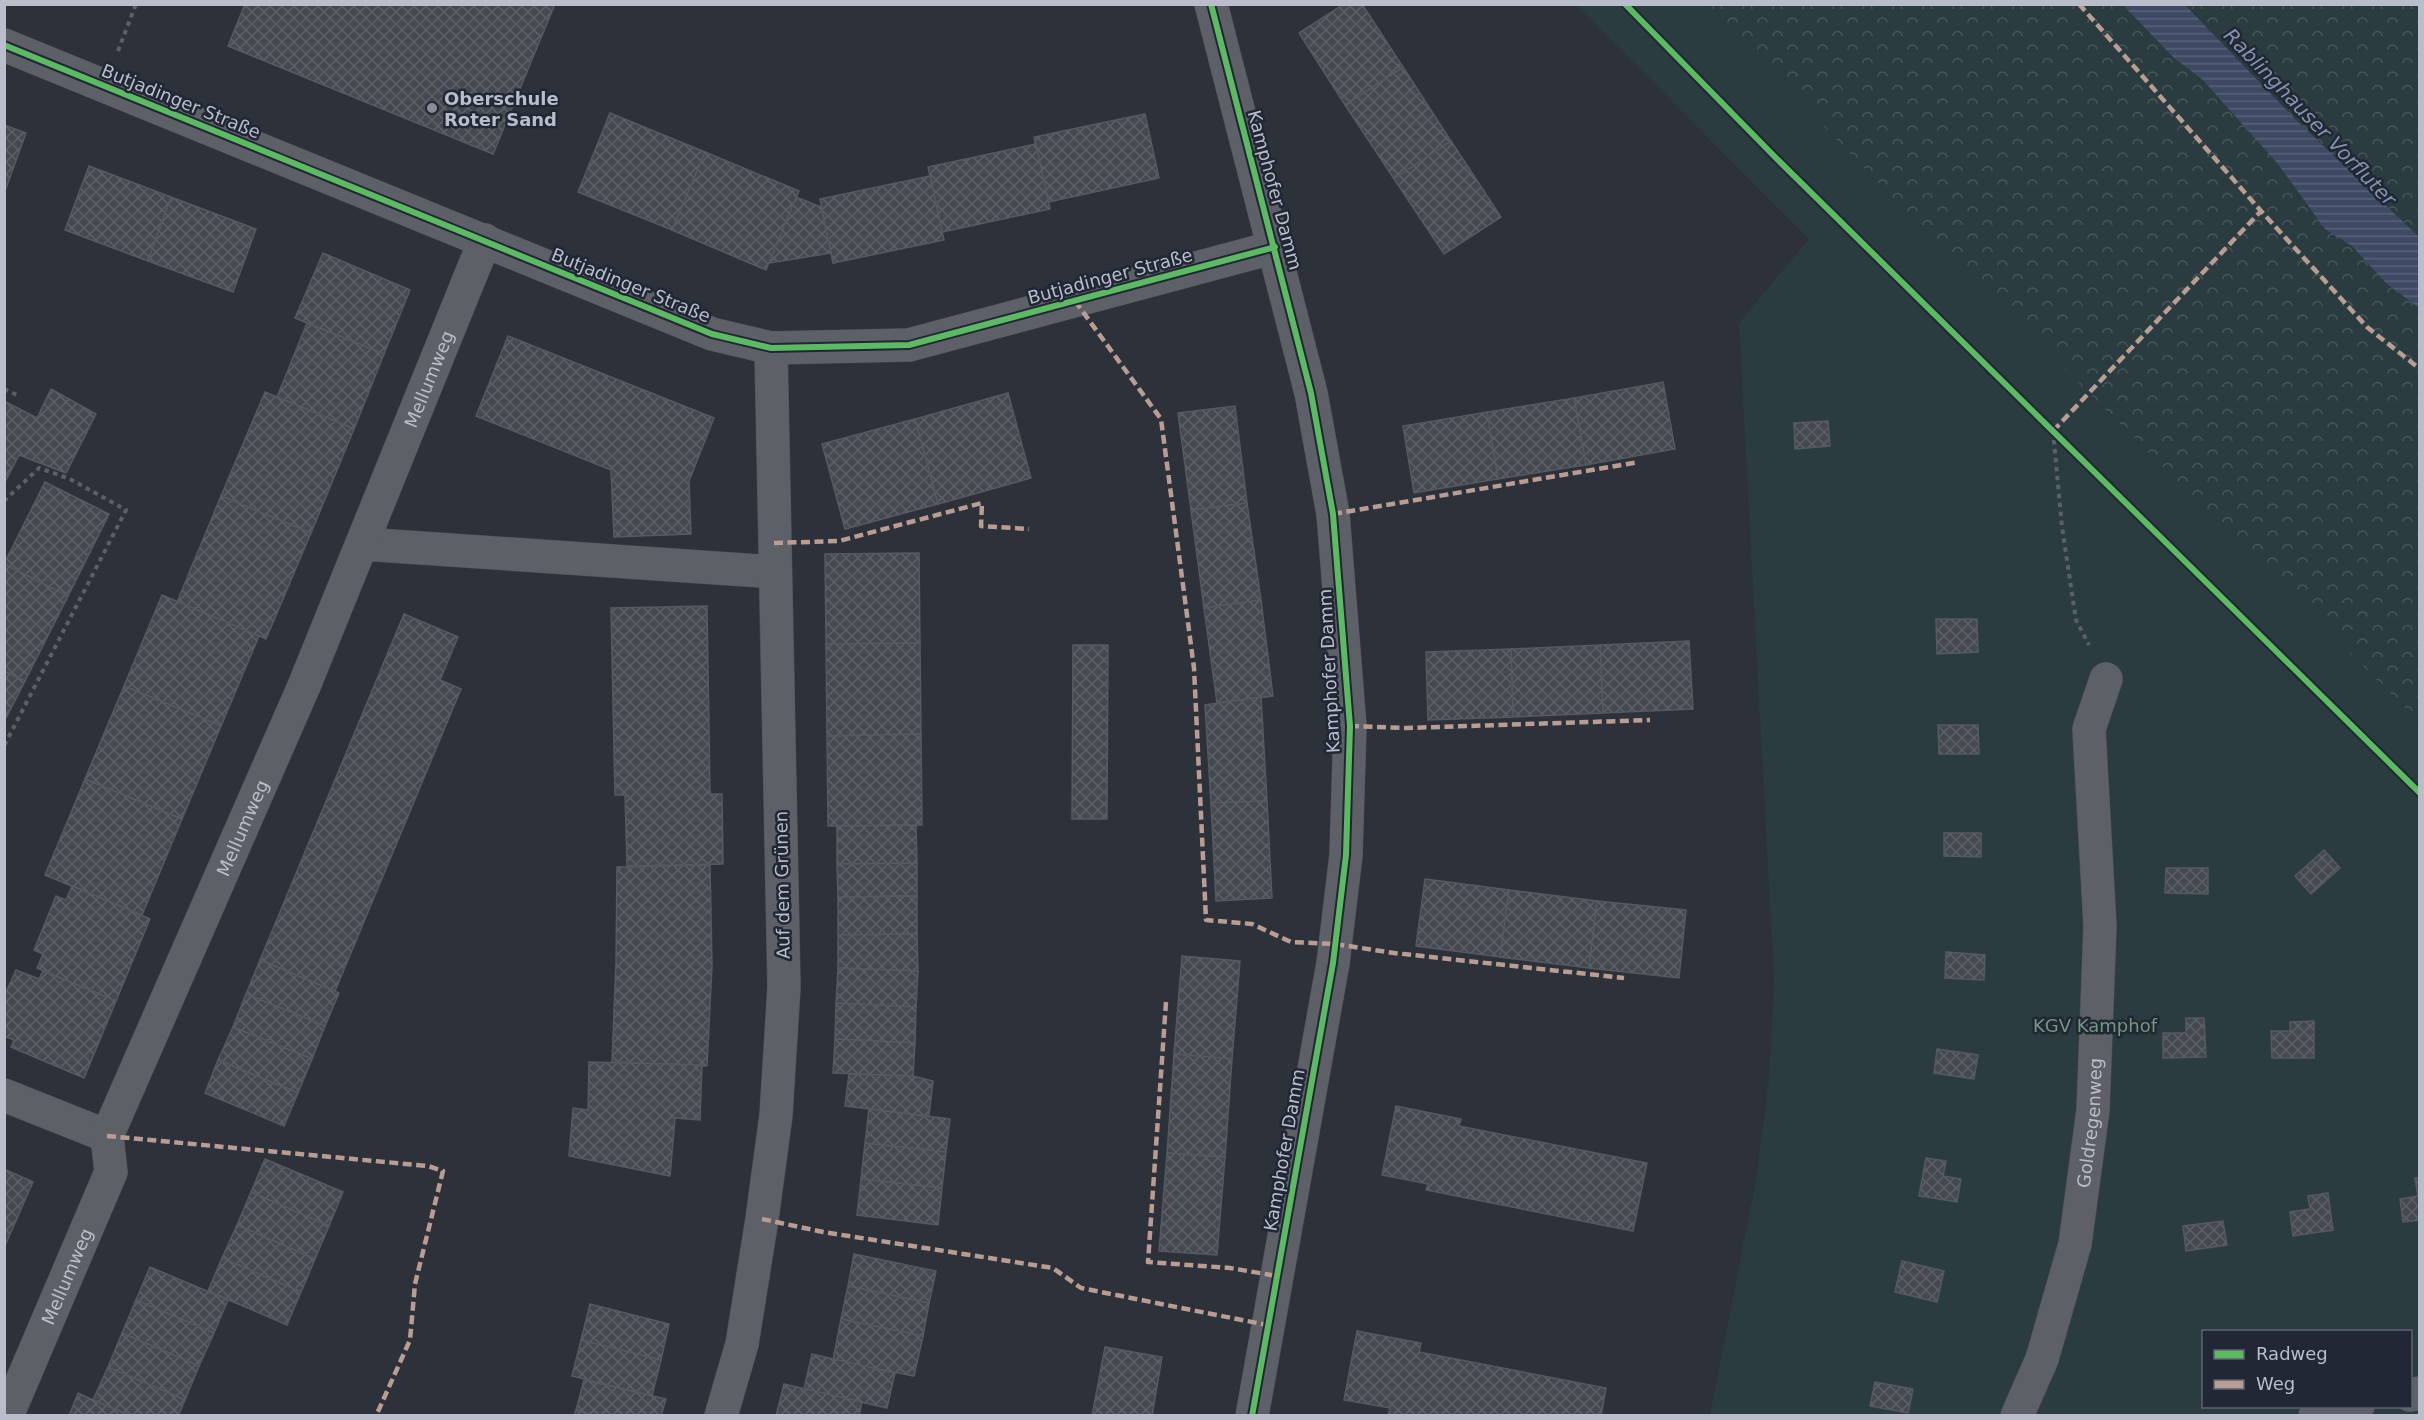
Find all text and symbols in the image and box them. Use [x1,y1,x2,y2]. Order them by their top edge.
water label: Rablinghauser Vorfluter [2219,23,2402,212]
street label: Butjadinger Straße [98,59,264,143]
place label: Oberschule Roter Sand [444,88,559,130]
marker: Oberschule Roter Sand [425,101,439,115]
street label: Kamphofer Damm [1244,108,1306,272]
street label: Butjadinger Straße [548,243,714,327]
street label: Butjadinger Straße [1025,244,1195,308]
street label: Mellumweg [400,327,458,431]
street label: Kamphofer Damm [1314,588,1344,754]
street label: Mellumweg [212,776,272,879]
street label: Auf dem Grünen [770,811,794,959]
park label: KGV Kamphof [2033,1015,2158,1036]
street label: Goldregenweg [2072,1057,2105,1189]
street label: Kamphofer Damm [1259,1067,1309,1233]
street label: Mellumweg [37,1225,96,1328]
legend [2202,1330,2412,1408]
text: Radweg [2256,1343,2328,1364]
text: Weg [2256,1373,2295,1394]

